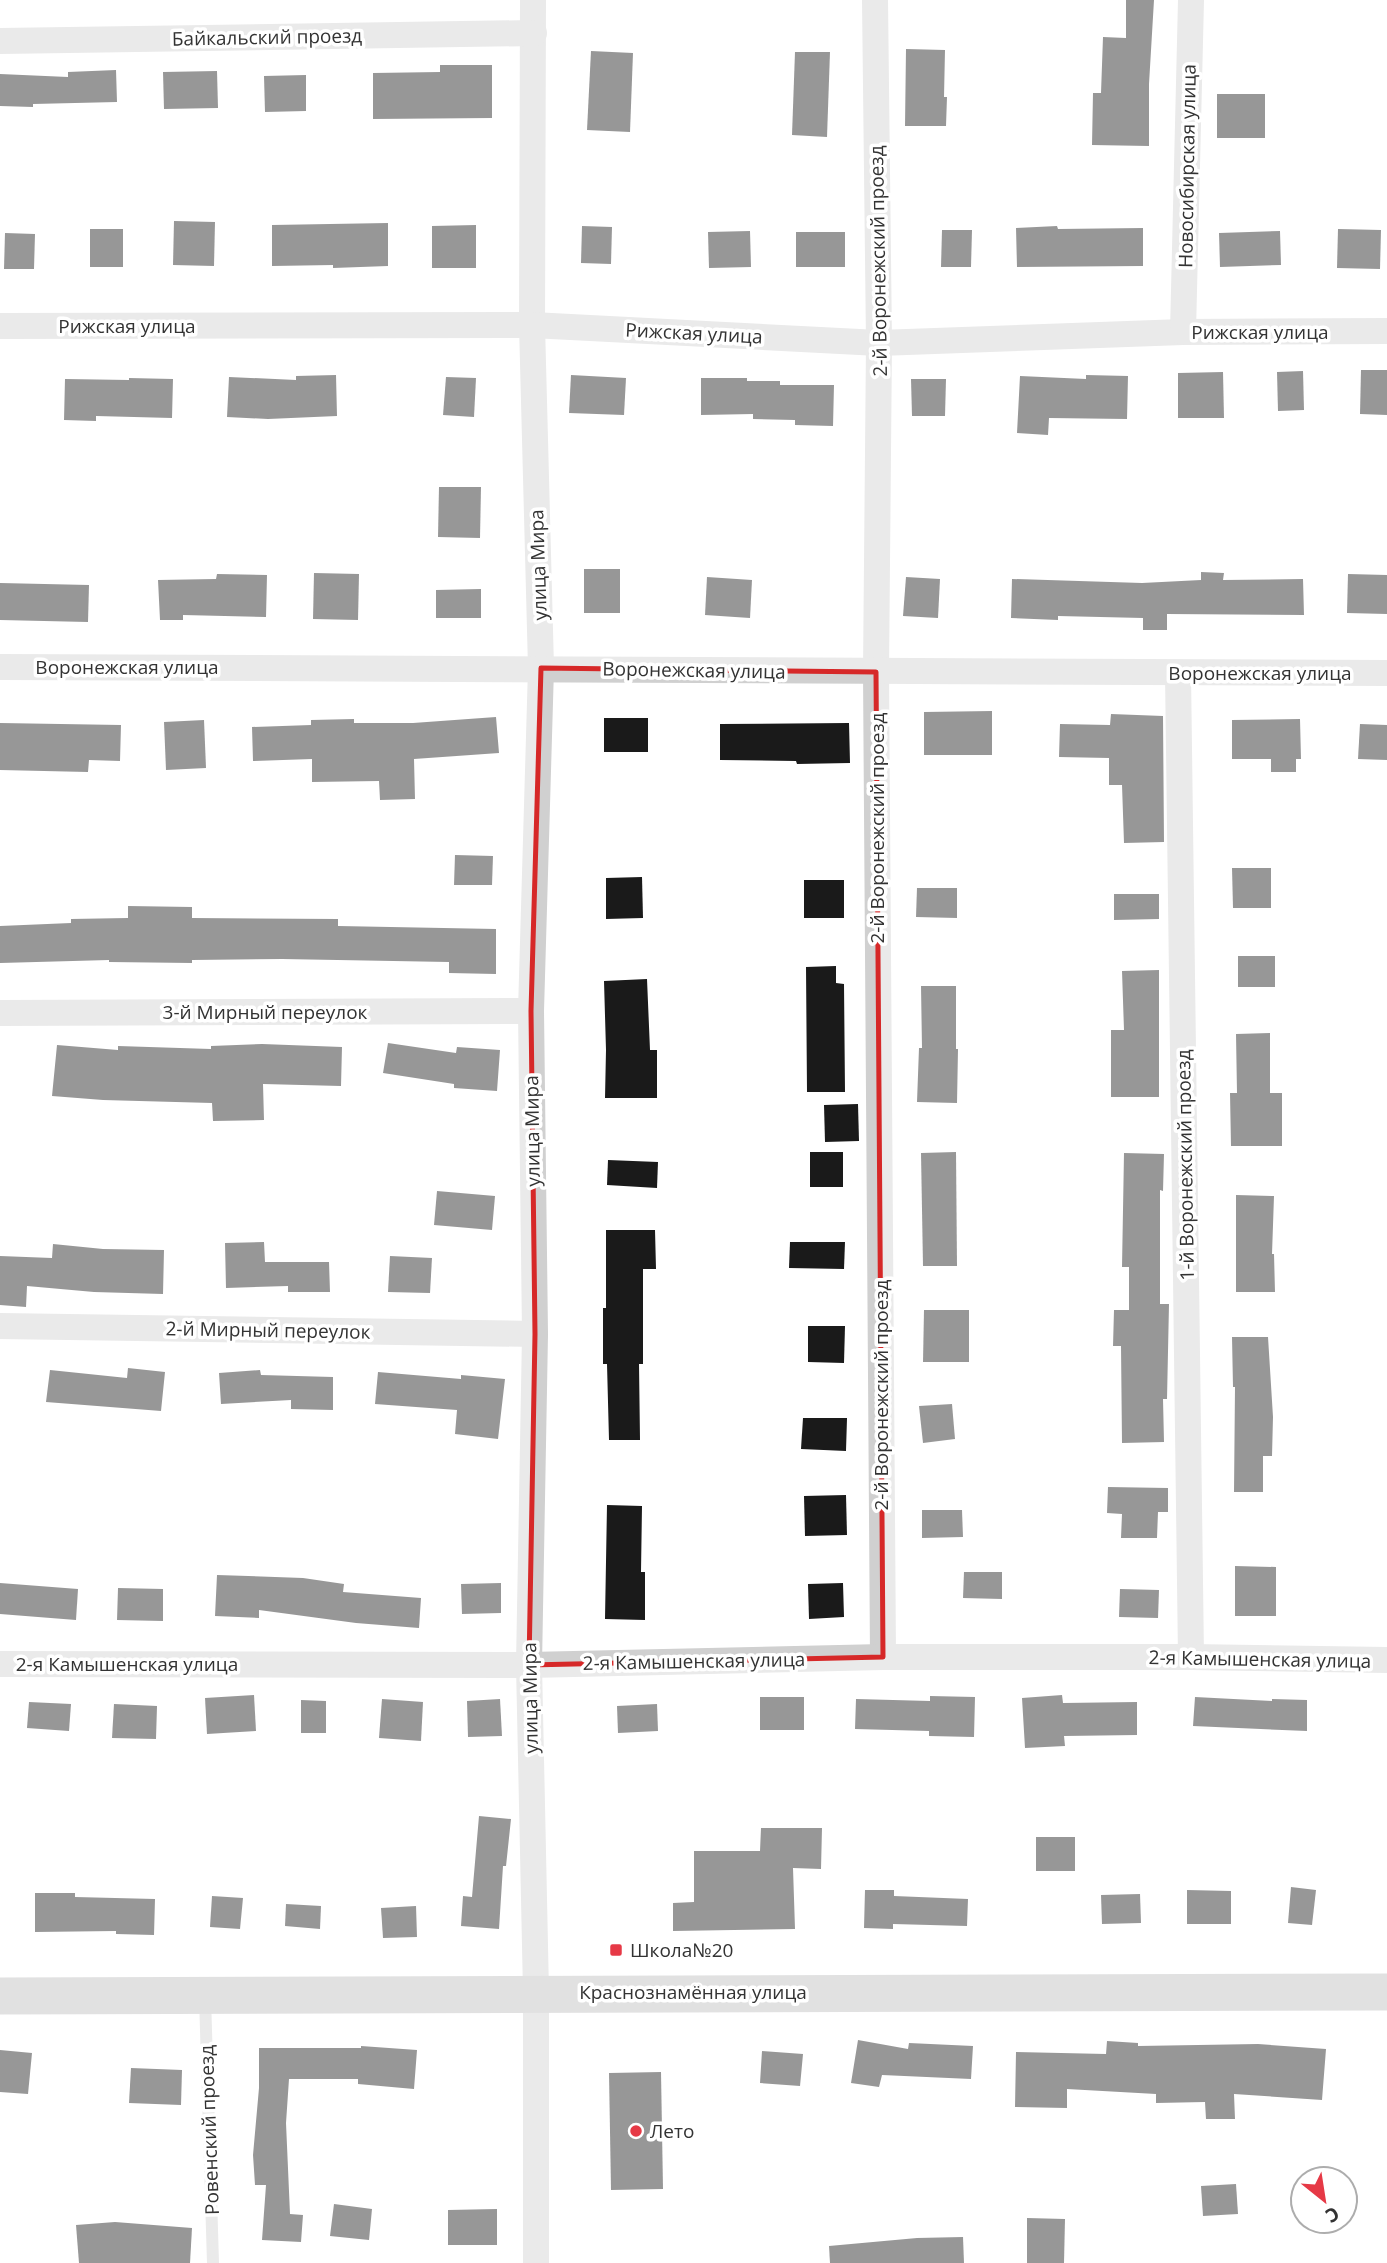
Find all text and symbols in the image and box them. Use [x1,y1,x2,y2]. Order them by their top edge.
street label: Байкальский проезд [172,22,362,52]
street label: Новосибирская улица [1172,64,1202,268]
street label: 2-й Воронежский проезд [863,145,893,377]
street label: Рижская улица [58,313,196,339]
street label: Рижская улица [625,316,763,350]
street label: Рижская улица [1191,319,1329,345]
street label: улица Мира [523,509,553,621]
street label: Воронежская улица [35,654,219,680]
street label: Воронежская улица [602,655,786,685]
street label: Воронежская улица [1168,660,1352,686]
street label: 2-й Воронежский проезд [864,712,890,944]
street label: 3-й Мирный переулок [163,999,368,1025]
street label: 1-й Воронежский проезд [1170,1049,1200,1281]
street label: улица Мира [518,1075,546,1187]
street label: 2-й Воронежский проезд [868,1279,894,1511]
street label: 2-й Мирный переулок [165,1315,371,1345]
street label: улица Мира [516,1642,544,1754]
street label: 2-я Камышенская улица [1149,1644,1371,1674]
street label: 2-я Камышенская улица [583,1646,805,1676]
street label: 2-я Камышенская улица [16,1651,238,1677]
place label: Школа№20 [630,1937,733,1963]
marker: Школа№20 [608,1942,624,1958]
street label: Краснознамённая улица [579,1979,807,2005]
street label: Ровенский проезд [193,2044,225,2215]
place label: Лето [650,2118,694,2144]
marker: Лето [628,2123,644,2139]
north arrow [1289,2165,1359,2235]
text: С [1321,2200,1344,2229]

